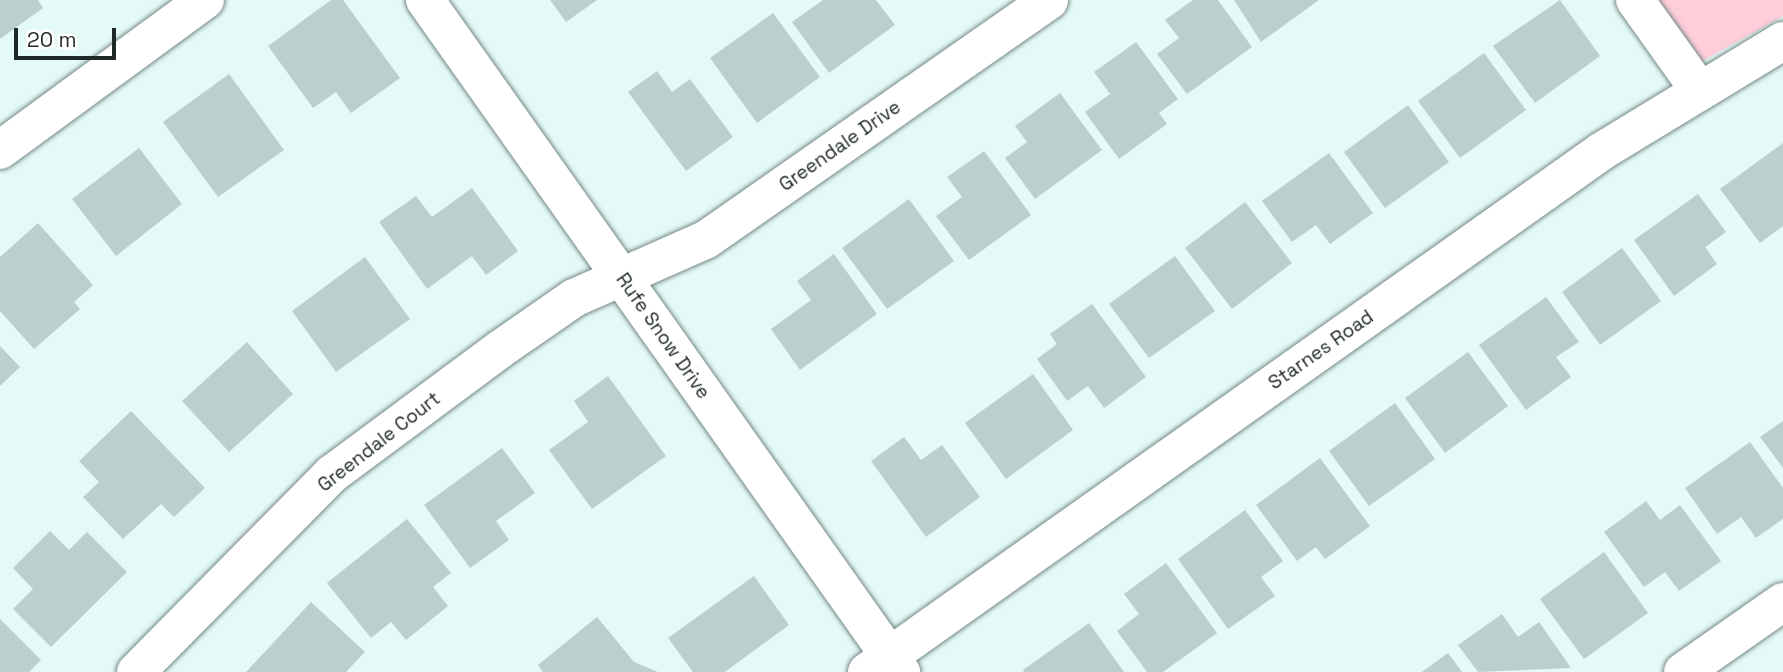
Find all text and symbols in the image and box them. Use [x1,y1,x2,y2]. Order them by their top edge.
scale bar [18,14,119,58]
text: 20 m [27,26,77,53]
street label: Greendale Drive [775,96,905,196]
street label: Rufe Snow Drive [611,269,715,403]
street label: Starnes Road [1264,305,1378,395]
street label: Greendale Court [313,387,445,497]

